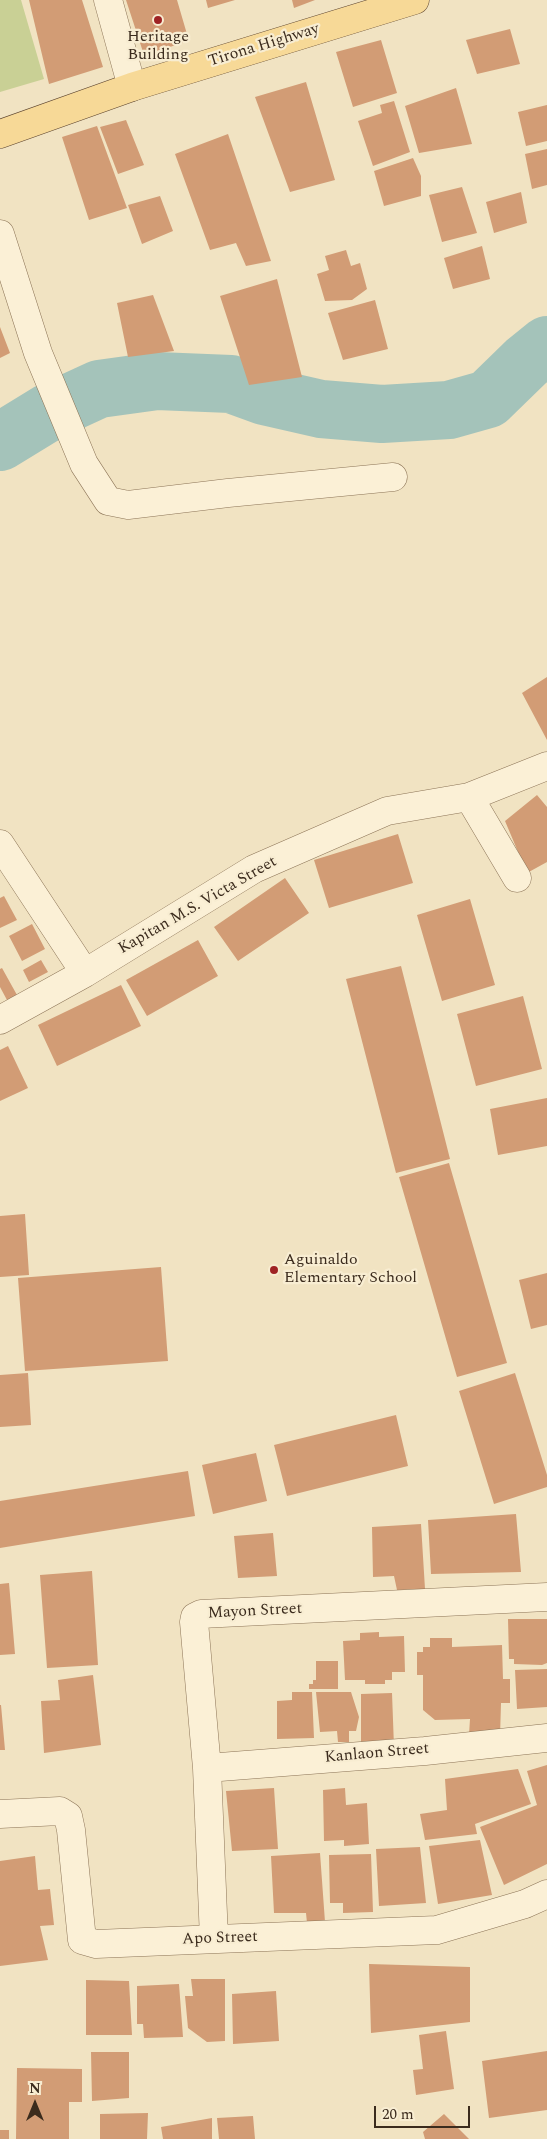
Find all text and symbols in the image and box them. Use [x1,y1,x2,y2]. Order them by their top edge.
marker: Heritage Building [152,14,164,26]
street label: Tirona Highway [206,20,322,72]
place label: Heritage Building [127,28,189,66]
street label: Kapitan M.S. Victa Street [115,853,281,959]
place label: Aguinaldo Elementary School [284,1251,417,1289]
marker: Aguinaldo Elementary School [268,1264,280,1276]
street label: Mayon Street [207,1600,303,1624]
street label: Kanlaon Street [324,1740,430,1768]
street label: Apo Street [182,1928,258,1950]
text: N [29,2078,41,2099]
north arrow [10,2079,60,2129]
scale bar [377,2096,473,2128]
text: 20 m [382,2103,414,2126]

